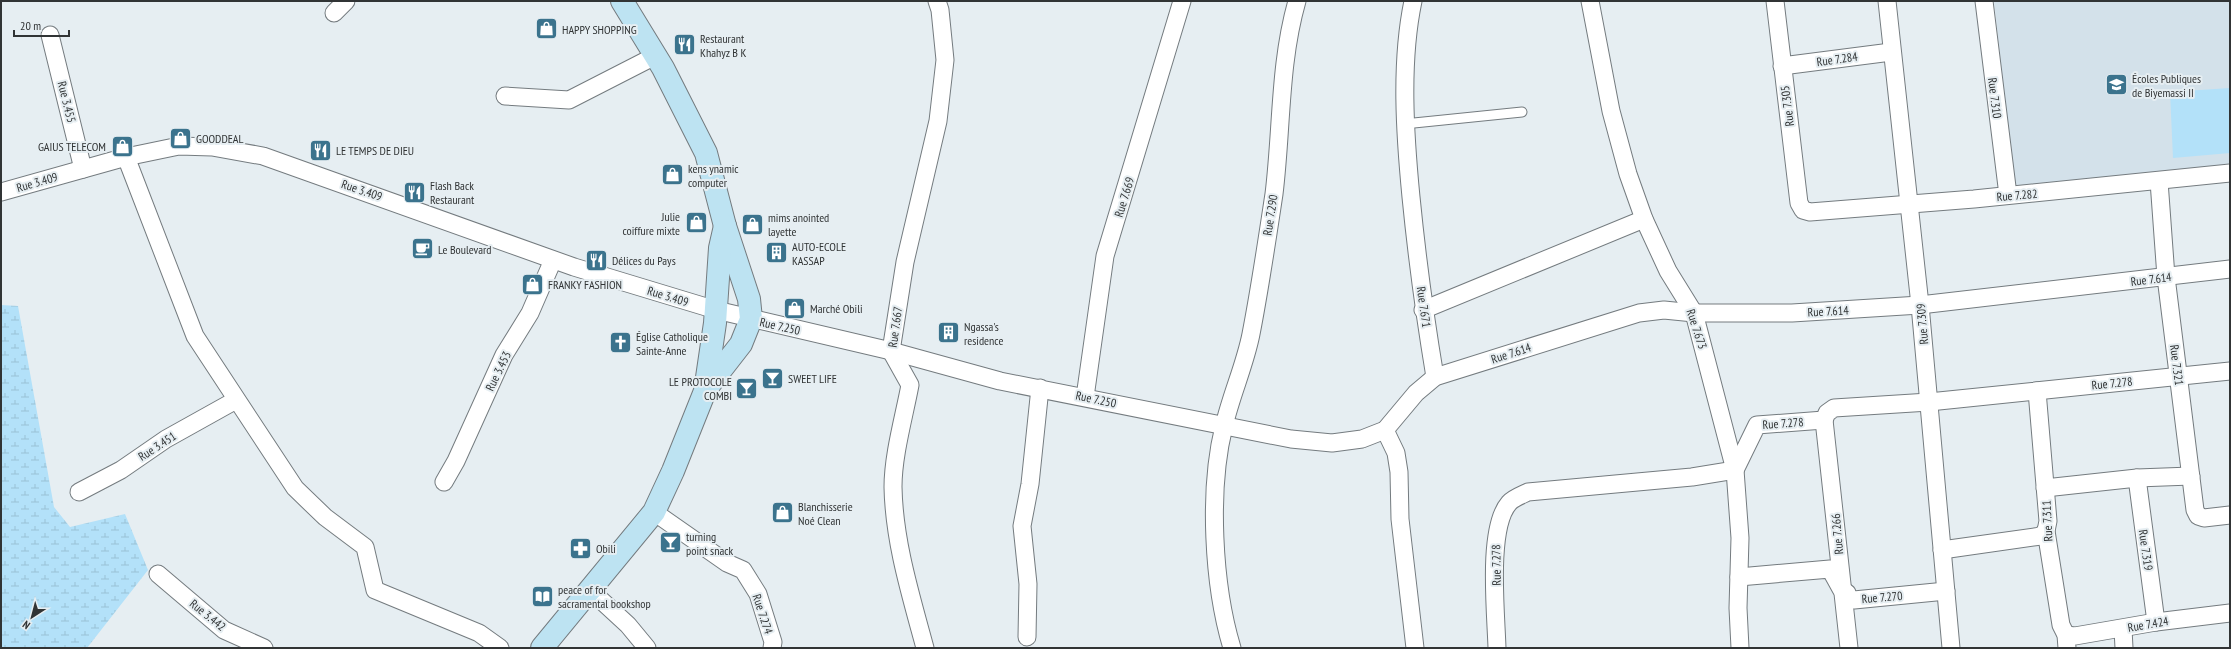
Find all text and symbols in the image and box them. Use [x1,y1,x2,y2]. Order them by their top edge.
scale bar [14,12,69,38]
shop icon: HAPPY SHOPPING [534,16,560,42]
text: 20 m [20,18,41,33]
place label: HAPPY SHOPPING [562,22,637,37]
place label: Restaurant Khahyz B K [700,31,746,60]
restaurant icon: Restaurant Khahyz B K [672,32,698,58]
street label: Rue 7.284 [1816,49,1859,69]
place label: Écoles Publiques de Biyemassi II [2132,71,2201,100]
school or university icon: Écoles Publiques de Biyemassi II [2104,72,2130,98]
street label: Rue 7.310 [1985,77,2005,119]
street label: Rue 3.455 [55,80,79,124]
street label: Rue 7.305 [1777,85,1797,127]
shop icon: GOODDEAL [167,125,193,151]
place label: GOODDEAL [196,131,244,146]
shop icon: GAIUS TELECOM [109,133,135,159]
restaurant icon: LE TEMPS DE DIEU [307,137,333,163]
place label: GAIUS TELECOM [38,139,106,154]
place label: LE TEMPS DE DIEU [336,143,414,158]
place label: kens ynamic computer [688,161,739,190]
shop icon: kens ynamic computer [659,162,685,188]
street label: Rue 3.409 [15,169,59,195]
street label: Rue 7.669 [1111,175,1137,219]
street label: Rue 3.409 [340,176,384,204]
place label: Flash Back Restaurant [430,178,475,207]
restaurant icon: Flash Back Restaurant [402,179,428,205]
street label: Rue 7.282 [1996,186,2038,204]
street label: Rue 7.290 [1259,194,1281,236]
place label: Julie coiffure mixte [622,209,680,238]
shop icon: Julie coiffure mixte [683,210,709,236]
place label: mims anointed layette [768,210,829,239]
shop icon: mims anointed layette [739,211,765,237]
cafe icon: Le Boulevard [409,236,435,262]
place label: AUTO-ECOLE KASSAP [792,239,846,268]
building icon: AUTO-ECOLE KASSAP [763,240,789,266]
place label: Le Boulevard [438,242,492,257]
restaurant icon: Délices du Pays [584,247,610,273]
place label: Délices du Pays [612,253,676,268]
street label: Rue 7.614 [2130,269,2173,289]
shop icon: FRANKY FASHION [519,271,545,297]
place label: FRANKY FASHION [548,277,622,292]
street label: Rue 3.409 [646,283,690,309]
street label: Rue 7.671 [1414,286,1434,328]
shop icon: Marché Obili [782,295,808,321]
place label: Marché Obili [810,301,863,316]
street label: Rue 7.614 [1807,302,1850,320]
street label: Rue 7.309 [1913,303,1931,345]
street label: Rue 7.667 [885,306,905,348]
street label: Rue 7.673 [1684,307,1710,351]
street label: Rue 7.250 [758,314,802,338]
place label: Ngassa's residence [964,319,1003,348]
building icon: Ngassa's residence [936,320,962,346]
place label: Église Catholique Sainte-Anne [636,329,708,358]
church icon: Église Catholique Sainte-Anne [608,330,634,356]
street label: Rue 7.614 [1489,339,1533,366]
street label: Rue 7.321 [2167,344,2187,386]
street label: Rue 3.453 [482,349,514,393]
bar icon: SWEET LIFE [759,365,785,391]
place label: SWEET LIFE [788,371,837,386]
street label: Rue 7.278 [2091,373,2133,393]
place label: LE PROTOCOLE COMBI [669,374,732,403]
bar icon: LE PROTOCOLE COMBI [734,375,760,401]
street label: Rue 7.250 [1074,387,1118,411]
street label: Rue 7.278 [1762,414,1804,432]
street label: Rue 3.451 [135,428,179,464]
place label: Blanchisserie Noé Clean [798,499,853,528]
shop icon: Blanchisserie Noé Clean [770,500,796,526]
street label: Rue 7.311 [2038,500,2056,542]
street label: Rue 7.266 [1828,513,1846,555]
place label: turning point snack [686,529,734,558]
street label: Rue 7.319 [2136,529,2156,571]
bar icon: turning point snack [658,530,684,556]
pharmacy icon: Obili [568,535,594,561]
place label: Obili [596,541,616,556]
street label: Rue 7.278 [1488,544,1504,586]
place label: peace of for sacramental bookshop [558,582,651,611]
library icon: peace of for sacramental bookshop [529,583,555,609]
street label: Rue 7.270 [1861,588,1903,606]
street label: Rue 7.274 [750,592,777,636]
street label: Rue 3.442 [187,596,229,634]
north arrow [12,597,52,637]
street label: Rue 7.424 [2126,613,2170,635]
text: N [20,618,33,633]

